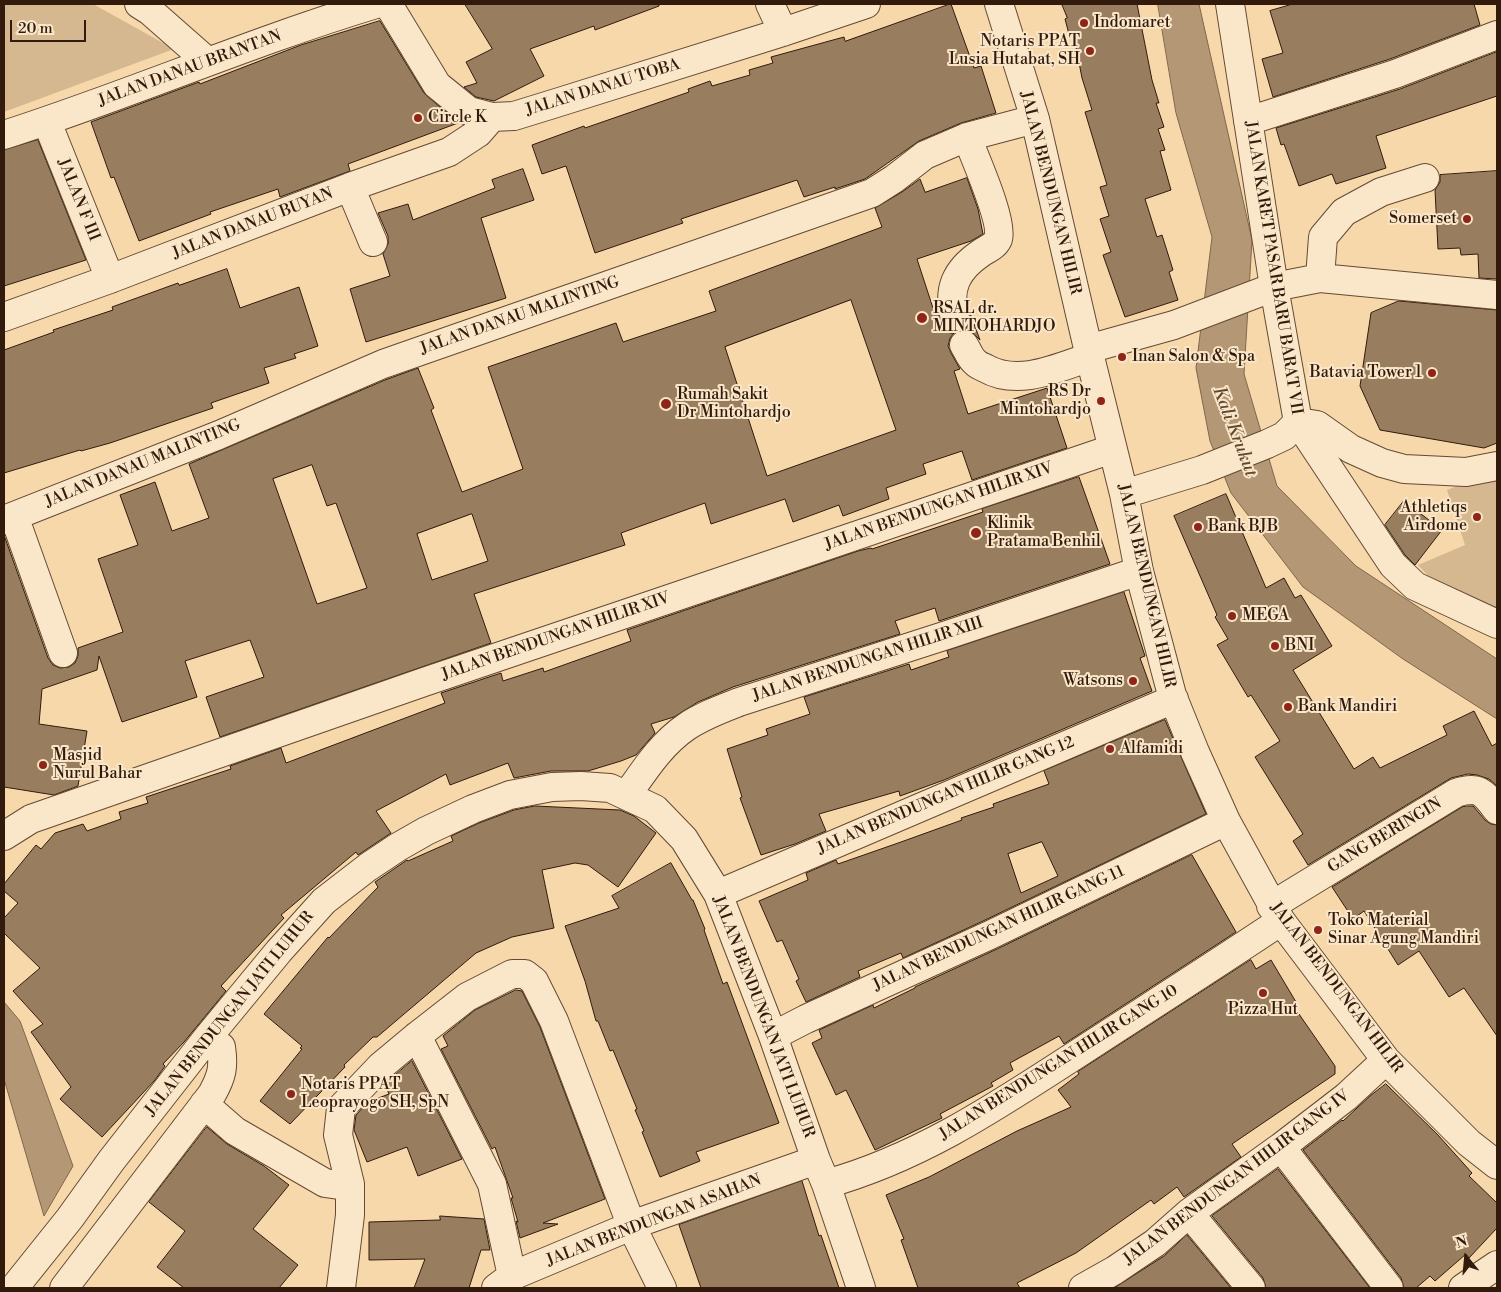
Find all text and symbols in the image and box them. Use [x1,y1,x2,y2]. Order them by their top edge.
scale bar [12,10,89,42]
place label: Indomaret [1094,13,1170,33]
marker: Indomaret [1078,17,1090,29]
text: 20 m [18,19,53,38]
street label: JALAN DANAU BRANTAN [96,27,284,111]
place label: Notaris PPAT Lusia Hutabat, SH [949,32,1080,70]
marker: Notaris PPAT Lusia Hutabat, SH [1084,45,1096,57]
street label: JALAN DANAU TOBA [524,55,682,121]
street label: JALAN BENDUNGAN HILIR [1015,89,1085,297]
place label: Circle K [428,108,487,128]
marker: Circle K [412,112,424,124]
street label: JALAN KARET PASAR BARU BARAT VII [1240,120,1306,416]
street label: JALAN F III [53,156,103,244]
street label: JALAN DANAU BUYAN [170,184,336,264]
place label: Somerset [1389,209,1457,229]
marker: Somerset [1461,213,1473,225]
street label: JALAN DANAU MALINTING [418,273,622,359]
place label: RSAL dr. MINTOHARDJO [933,299,1055,337]
marker: RSAL dr. MINTOHARDJO [915,311,929,325]
place label: Inan Salon & Spa [1132,347,1255,367]
marker: Inan Salon & Spa [1116,351,1128,363]
place label: Batavia Tower 1 [1309,363,1422,383]
marker: Batavia Tower 1 [1426,367,1438,379]
place label: RS Dr Mintohardjo [1000,382,1091,420]
water label: Kali Krukut [1207,384,1261,480]
place label: Rumah Sakit Dr Mintohardjo [677,385,791,423]
marker: RS Dr Mintohardjo [1095,395,1107,407]
marker: Rumah Sakit Dr Mintohardjo [659,397,673,411]
street label: JALAN DANAU MALINTING [42,416,244,512]
street label: JALAN BENDUNGAN HILIR XIV [822,459,1056,555]
street label: JALAN BENDUNGAN HILIR [1113,482,1179,690]
place label: Athletiqs Airdome [1401,498,1467,536]
marker: Athletiqs Airdome [1471,511,1483,523]
place label: Klinik Pratama Benhil [987,514,1101,552]
place label: Bank BJB [1208,517,1278,537]
marker: Bank BJB [1192,521,1204,533]
marker: Klinik Pratama Benhil [969,526,983,540]
street label: JALAN BENDUNGAN HILIR XIV [439,589,673,685]
place label: MEGA [1242,606,1289,626]
marker: MEGA [1226,610,1238,622]
street label: JALAN BENDUNGAN HILIR XIII [750,614,986,706]
place label: BNI [1285,636,1314,656]
marker: BNI [1269,640,1281,652]
place label: Watsons [1063,671,1123,691]
marker: Watsons [1127,675,1139,687]
place label: Bank Mandiri [1298,697,1397,717]
marker: Bank Mandiri [1282,701,1294,713]
street label: JALAN BENDUNGAN HILIR GANG 12 [815,733,1077,859]
place label: Alfamidi [1120,739,1183,759]
marker: Alfamidi [1104,743,1116,755]
place label: Masjid Nurul Bahar [53,746,142,784]
marker: Masjid Nurul Bahar [37,759,49,771]
street label: GANG BERINGIN [1324,794,1446,878]
street label: JALAN BENDUNGAN HILIR GANG 11 [870,862,1128,996]
street label: JALAN BENDUNGAN JATI LUHUR [708,893,818,1141]
street label: JALAN BENDUNGAN HILIR [1266,899,1406,1077]
street label: JALAN BENDUNGAN JATI LUHUR [141,908,319,1120]
place label: Toko Material Sinar Agung Mandiri [1328,911,1479,949]
marker: Toko Material Sinar Agung Mandiri [1312,924,1324,936]
street label: JALAN BENDUNGAN HILIR GANG 10 [936,981,1182,1145]
marker: Pizza Hut [1257,987,1269,999]
place label: Pizza Hut [1228,1000,1298,1020]
place label: Notaris PPAT Leoprayogo SH, SpN [301,1075,449,1113]
street label: JALAN BENDUNGAN HILIR GANG IV [1120,1087,1354,1269]
marker: Notaris PPAT Leoprayogo SH, SpN [285,1088,297,1100]
street label: JALAN BENDUNGAN ASAHAN [544,1171,764,1271]
north arrow [1441,1232,1491,1282]
text: N [1454,1232,1470,1253]

